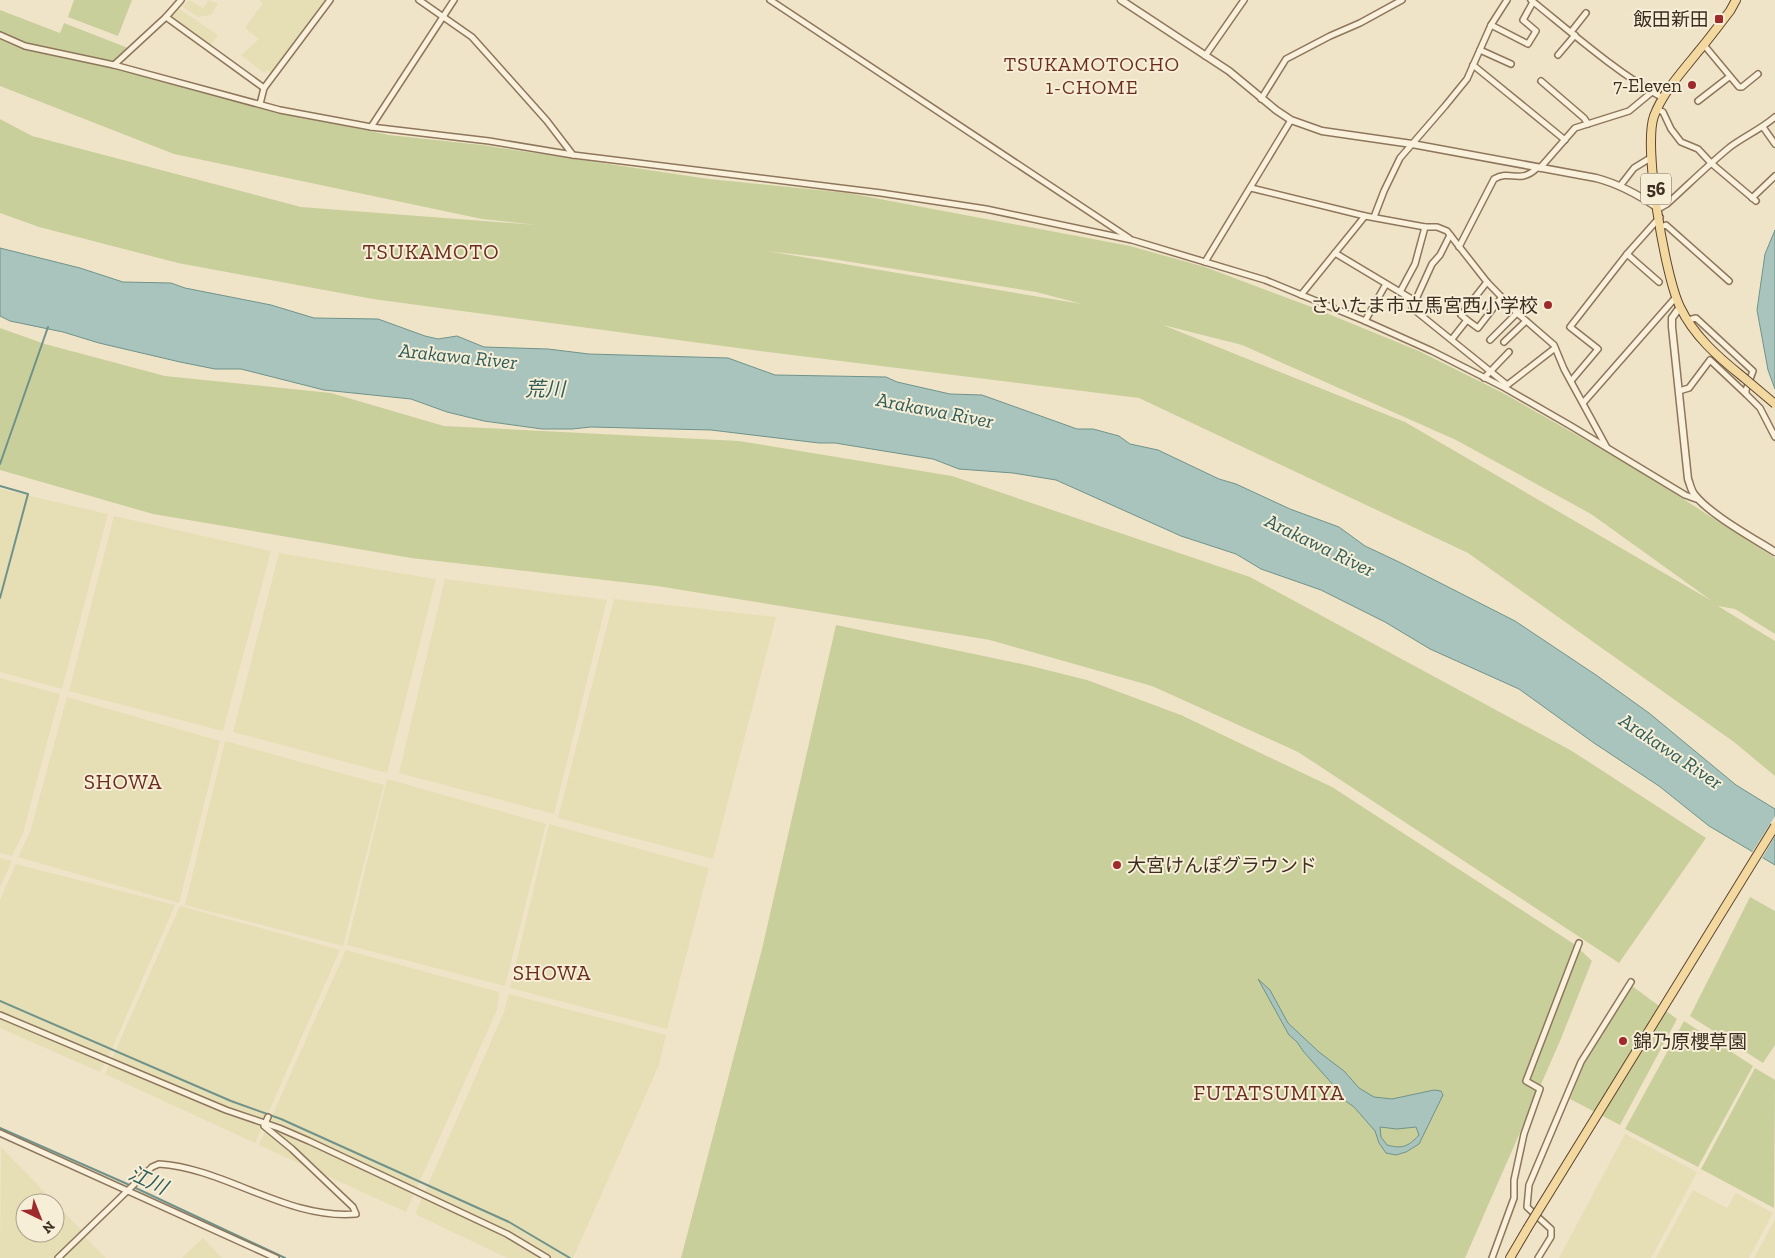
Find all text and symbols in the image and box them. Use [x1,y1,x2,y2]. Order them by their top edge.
place label: 飯田新田 [1633,8,1709,31]
marker: 飯田新田 [1713,13,1725,25]
district label: TSUKAMOTOCHO 1-CHOME [1004,52,1180,99]
place label: 7-Eleven [1613,74,1682,97]
marker: 7-Eleven [1686,79,1698,91]
road number: 56 [1641,173,1671,204]
district label: TSUKAMOTO [362,239,500,264]
place label: さいたま市立馬宮西小学校 [1311,294,1538,317]
marker: さいたま市立馬宮西小学校 [1542,299,1554,311]
water label: Arakawa River [397,338,518,374]
water label: 荒川 [525,377,567,401]
water label: Arakawa River [873,387,996,433]
water label: Arakawa River [1260,508,1379,582]
water label: Arakawa River [1614,707,1727,794]
district label: SHOWA [84,769,162,794]
place label: 大宮けんぽグラウンド [1127,854,1317,877]
marker: 大宮けんぽグラウンド [1111,859,1123,871]
district label: SHOWA [513,960,591,985]
place label: 錦乃原櫻草園 [1633,1030,1747,1053]
marker: 錦乃原櫻草園 [1617,1035,1629,1047]
district label: FUTATSUMIYA [1193,1080,1345,1105]
water label: 江川 [125,1161,173,1200]
north arrow [15,1193,65,1243]
text: N [39,1217,58,1237]

